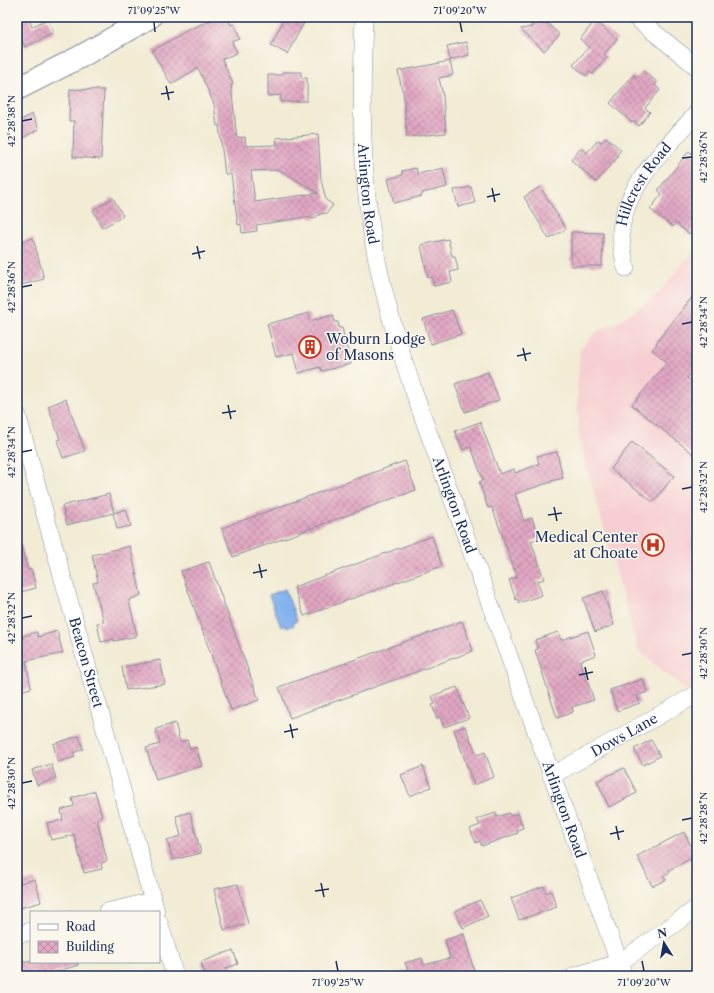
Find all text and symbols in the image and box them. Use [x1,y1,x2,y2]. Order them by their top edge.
text: 71°09'25"W [128,4,181,17]
text: 71°09'20"W [433,4,488,17]
text: 42°28'38"N [5,95,18,147]
text: 42°28'36"N [697,131,710,183]
street label: Hillcrest Road [613,138,675,228]
street label: Arlington Road [354,142,383,246]
text: 42°28'36"N [5,261,18,313]
text: 42°28'34"N [697,296,710,348]
place label: Woburn Lodge of Masons [325,330,426,364]
building icon: Woburn Lodge of Masons [297,334,323,360]
text: 42°28'34"N [5,426,18,478]
street label: Arlington Road [428,453,480,556]
text: 42°28'32"N [697,461,710,513]
place label: Medical Center at Choate [535,528,638,562]
hospital icon: Medical Center at Choate [640,532,666,558]
text: 42°28'32"N [5,592,18,644]
street label: Beacon Street [65,615,108,710]
text: 42°28'30"N [697,627,710,679]
street label: Dows Lane [588,709,661,761]
text: 42°28'30"N [5,757,18,809]
street label: Arlington Road [538,758,590,861]
text: 42°28'28"N [697,792,710,844]
legend [30,911,160,963]
text: Road [66,919,96,934]
north arrow [644,923,684,963]
text: N [656,925,669,941]
text: Building [66,939,114,954]
text: 71°09'25"W [312,976,365,989]
text: 71°09'20"W [617,976,672,989]

